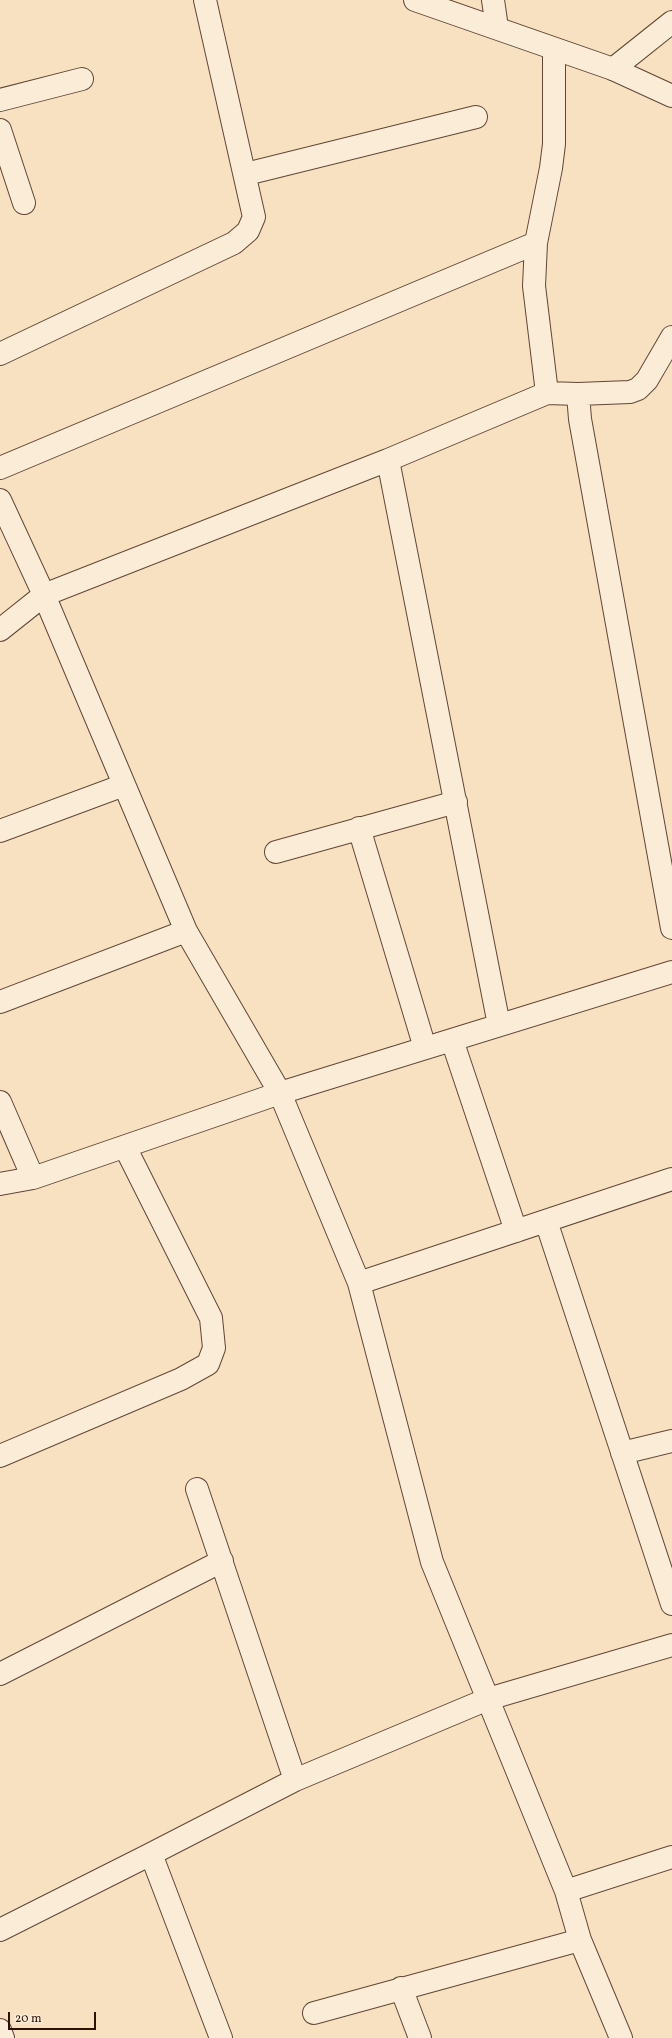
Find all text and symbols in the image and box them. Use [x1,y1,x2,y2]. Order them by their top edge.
scale bar [10,2004,98,2030]
text: 20 m [15,2011,42,2027]

